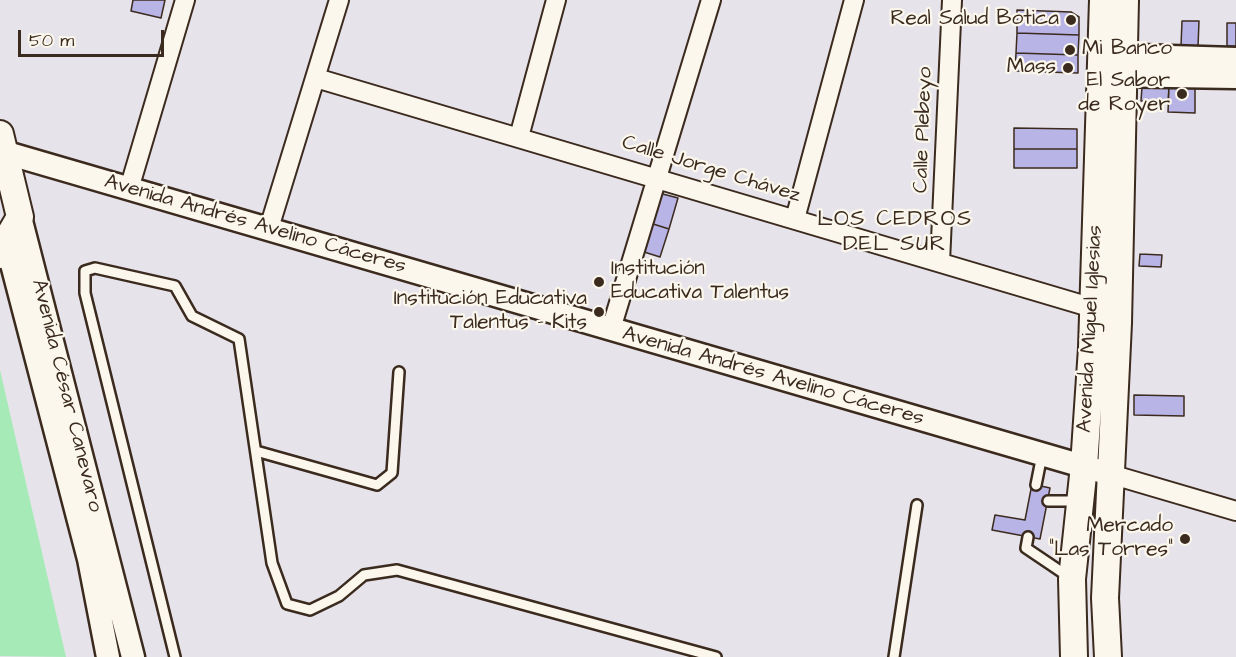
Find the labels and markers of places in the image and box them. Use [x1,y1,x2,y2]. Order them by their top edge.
place label: Real Salud Botica [891,7,1059,33]
marker: Real Salud Botica [1064,13,1078,27]
place label: Mi Banco [1082,37,1172,63]
marker: Mi Banco [1063,43,1077,57]
place label: Mass [1007,55,1056,81]
marker: Mass [1061,61,1075,75]
place label: El Sabor de Royer [1078,69,1170,119]
marker: El Sabor de Royer [1175,87,1189,101]
place label: Institución Educativa Talentus [611,257,789,307]
marker: Institución Educativa Talentus [592,275,606,289]
place label: Institución Educativa Talentus - Kits [394,287,587,337]
marker: Institución Educativa Talentus - Kits [592,305,606,319]
place label: Mercado "Las Torres" [1049,514,1173,564]
marker: Mercado "Las Torres" [1178,532,1192,546]

